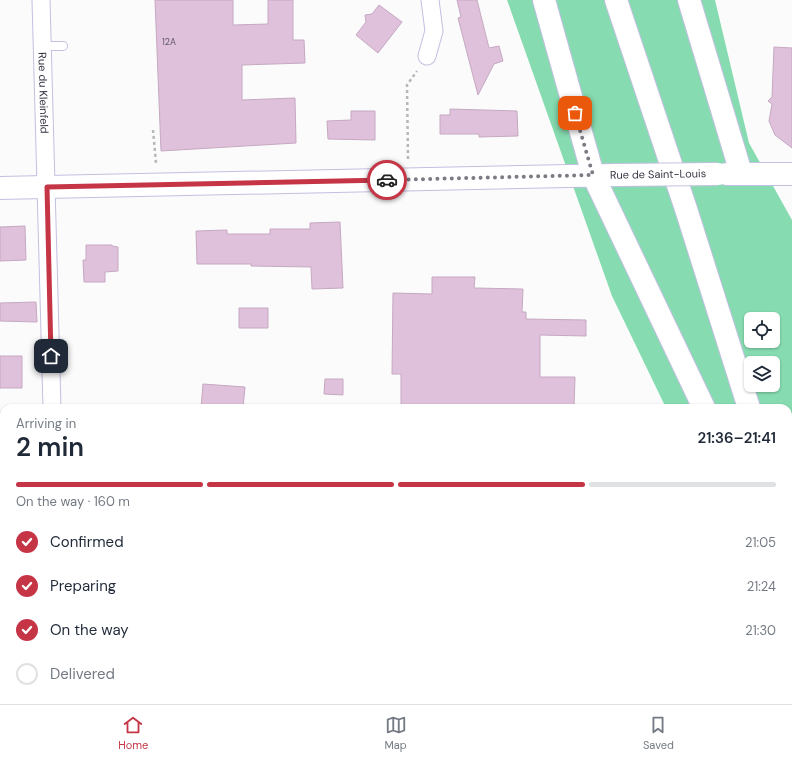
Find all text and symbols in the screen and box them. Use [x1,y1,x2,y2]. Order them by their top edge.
house number: 12A [162,36,176,48]
street label: Rue du Kleinfeld [35,52,52,134]
pin [558,96,592,130]
icon: bag [564,102,586,124]
courier [367,160,407,200]
street label: Rue de Saint-Louis [610,166,706,182]
icon: car [376,169,398,191]
map controls [744,312,780,392]
button: locate [744,312,780,348]
pin [34,339,68,373]
icon: home [40,345,62,367]
button: layers [744,356,780,392]
text: Arriving in [16,415,76,432]
text: 21:36–21:41 [697,428,776,448]
text: 2 min [16,430,84,464]
text: On the way · 160 m [16,493,130,510]
icon: check [16,531,38,553]
text: Confirmed [50,532,124,552]
text: 21:05 [745,534,776,551]
icon: check [16,575,38,597]
text: Preparing [50,576,116,596]
text: 21:24 [747,578,776,595]
icon: check [16,619,38,641]
text: On the way [50,620,129,640]
text: 21:30 [745,622,776,639]
text: Delivered [50,664,115,684]
tab: Home [118,714,148,752]
tab: Map [385,714,407,752]
tab: Saved [643,714,674,752]

